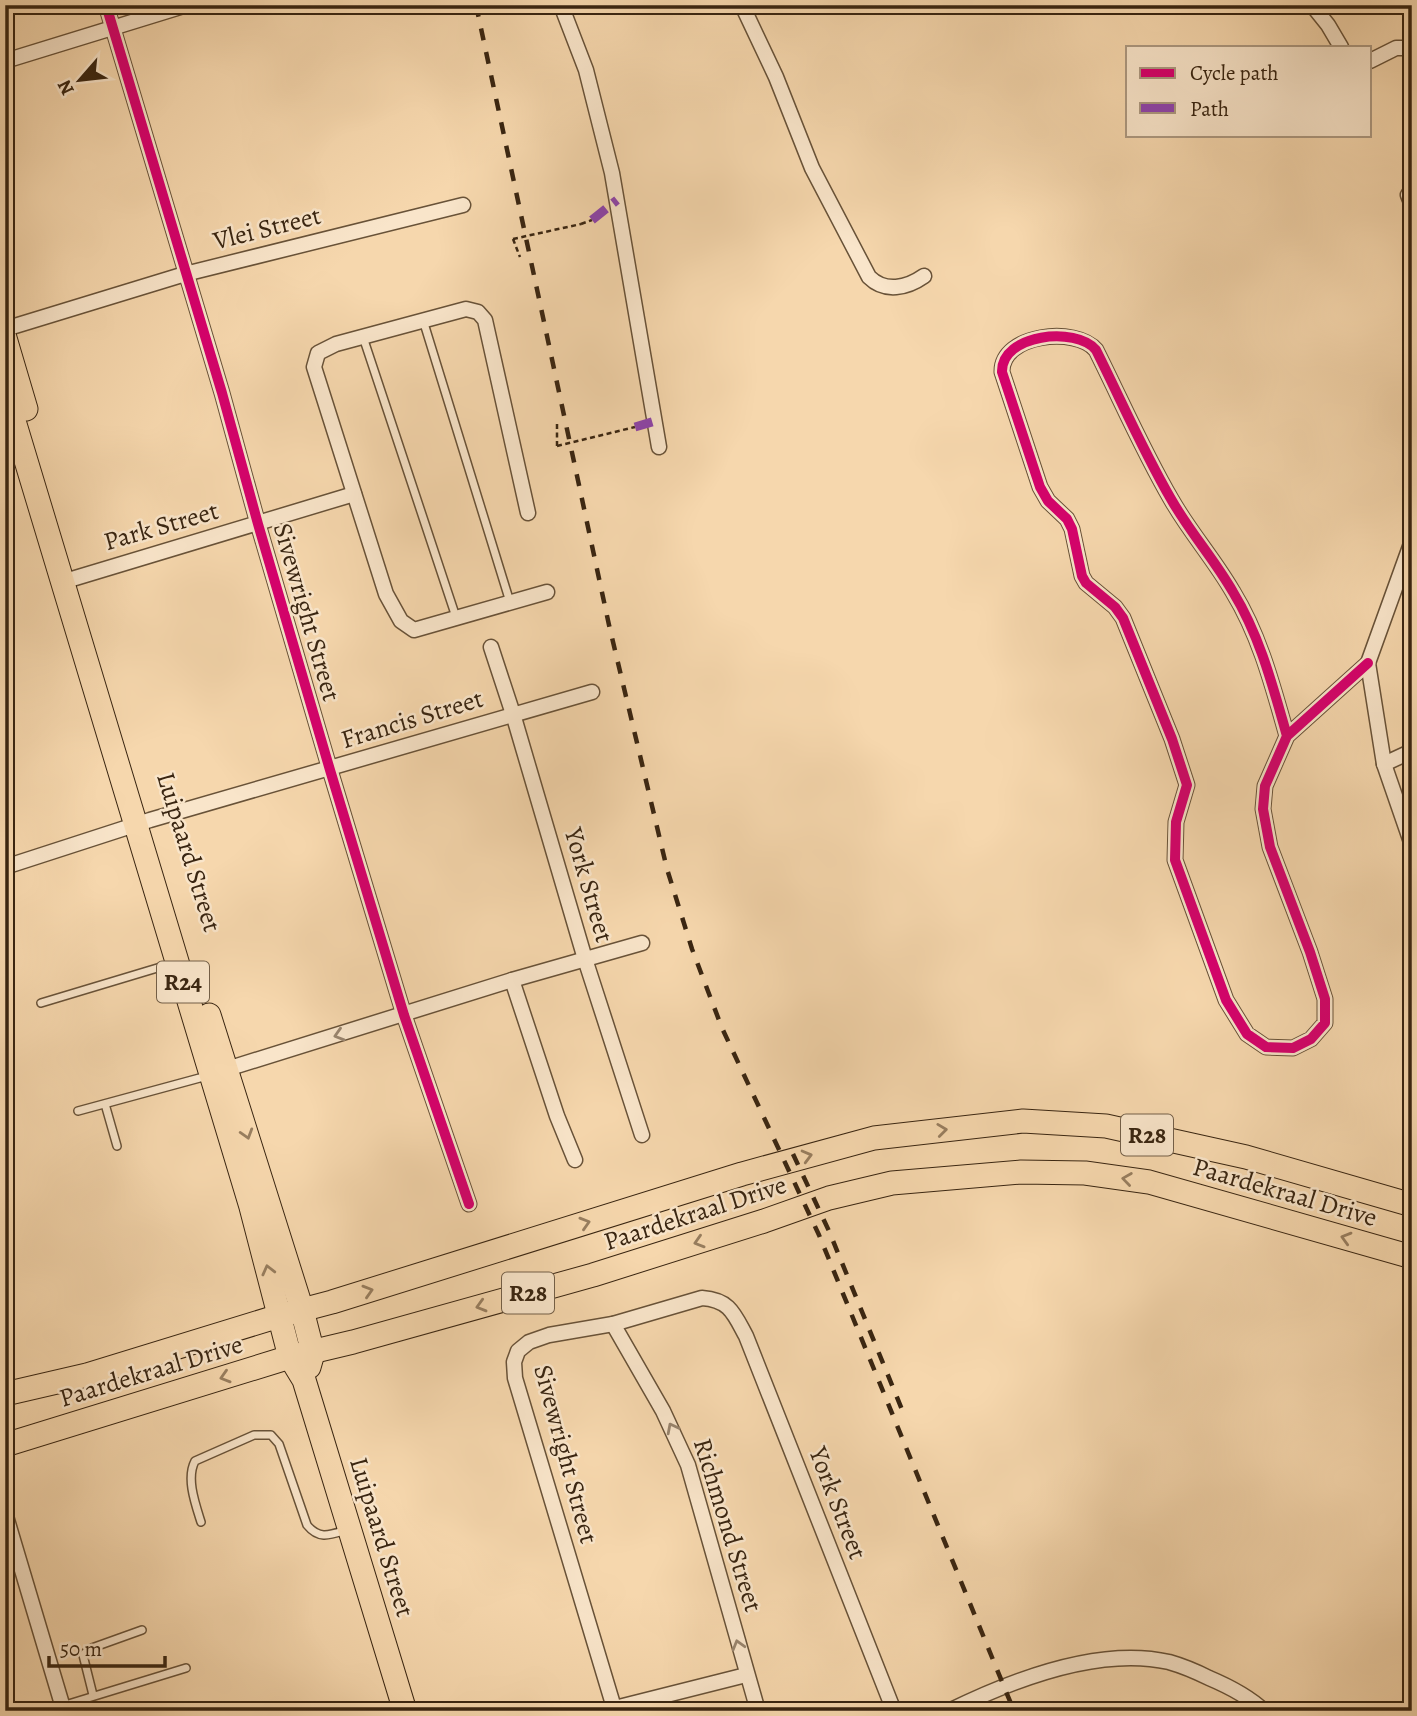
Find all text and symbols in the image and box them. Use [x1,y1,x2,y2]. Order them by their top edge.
north arrow [46,46,116,116]
legend [1126,46,1372,136]
text: Cycle path [1190,59,1279,87]
text: N [51,75,81,100]
text: Path [1190,95,1229,123]
street label: Vlei Street [208,198,325,259]
street label: Park Street [100,493,223,559]
street label: Sivewright Street [265,519,349,706]
street label: Francis Street [337,681,488,757]
street label: Luipaard Street [148,768,230,937]
street label: York Street [556,823,622,947]
road number: R24 [157,962,209,1002]
one-way arrow [333,1026,345,1041]
road number: R28 [1121,1114,1173,1156]
one-way arrow [936,1123,948,1138]
one-way arrow [238,1128,253,1140]
street label: Paardekraal Drive [1189,1149,1381,1235]
one-way arrow [801,1150,813,1164]
street label: Paardekraal Drive [599,1167,791,1259]
one-way arrow [1121,1172,1132,1187]
one-way arrow [578,1217,590,1232]
one-way arrow [1340,1232,1352,1246]
one-way arrow [694,1233,706,1248]
one-way arrow [262,1264,276,1276]
road number: R28 [502,1273,554,1314]
one-way arrow [361,1285,373,1300]
one-way arrow [475,1298,487,1313]
street label: Paardekraal Drive [55,1326,247,1416]
street label: Sivewright Street [525,1361,607,1548]
one-way arrow [219,1368,231,1383]
one-way arrow [666,1423,680,1435]
street label: Richmond Street [685,1434,771,1616]
street label: York Street [800,1441,876,1565]
street label: Luipaard Street [341,1453,423,1622]
scale bar [49,1625,164,1669]
text: 50 m [60,1635,102,1663]
one-way arrow [732,1640,746,1652]

